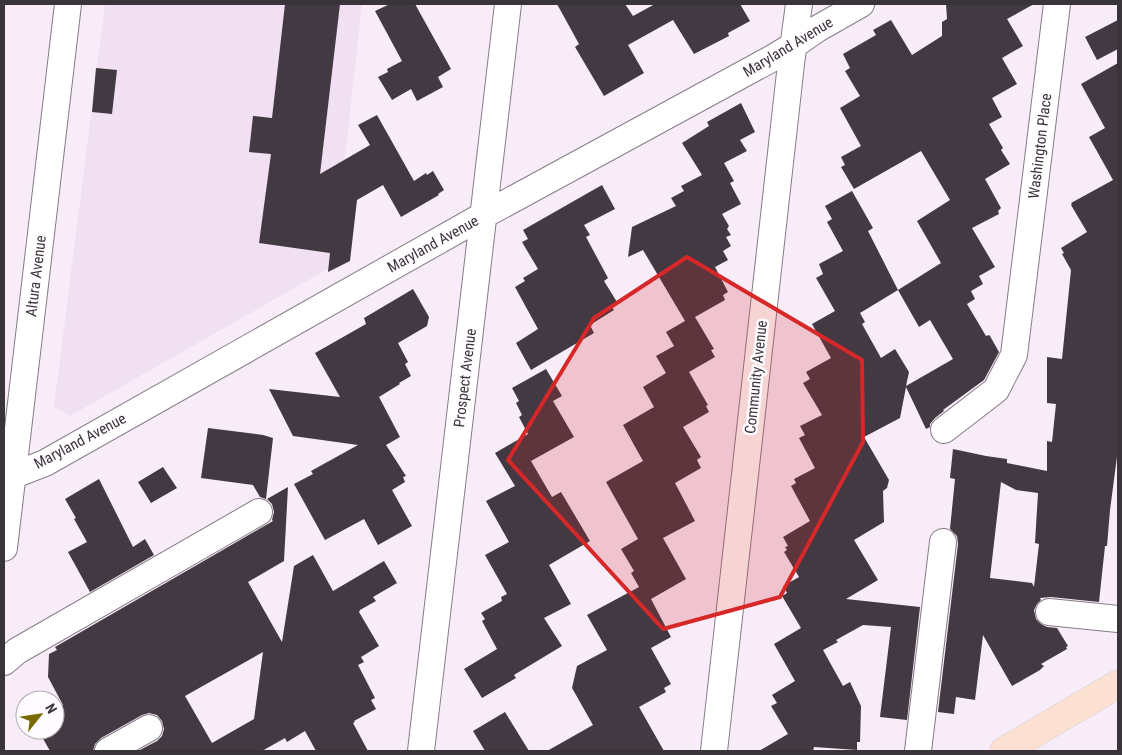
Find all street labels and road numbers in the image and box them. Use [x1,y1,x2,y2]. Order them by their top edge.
street label: Maryland Avenue [740,13,836,81]
street label: Washington Place [1025,92,1055,200]
street label: Maryland Avenue [384,212,482,276]
street label: Altura Avenue [22,234,50,318]
street label: Community Avenue [741,319,771,435]
street label: Prospect Avenue [450,328,480,428]
street label: Maryland Avenue [31,409,129,473]

